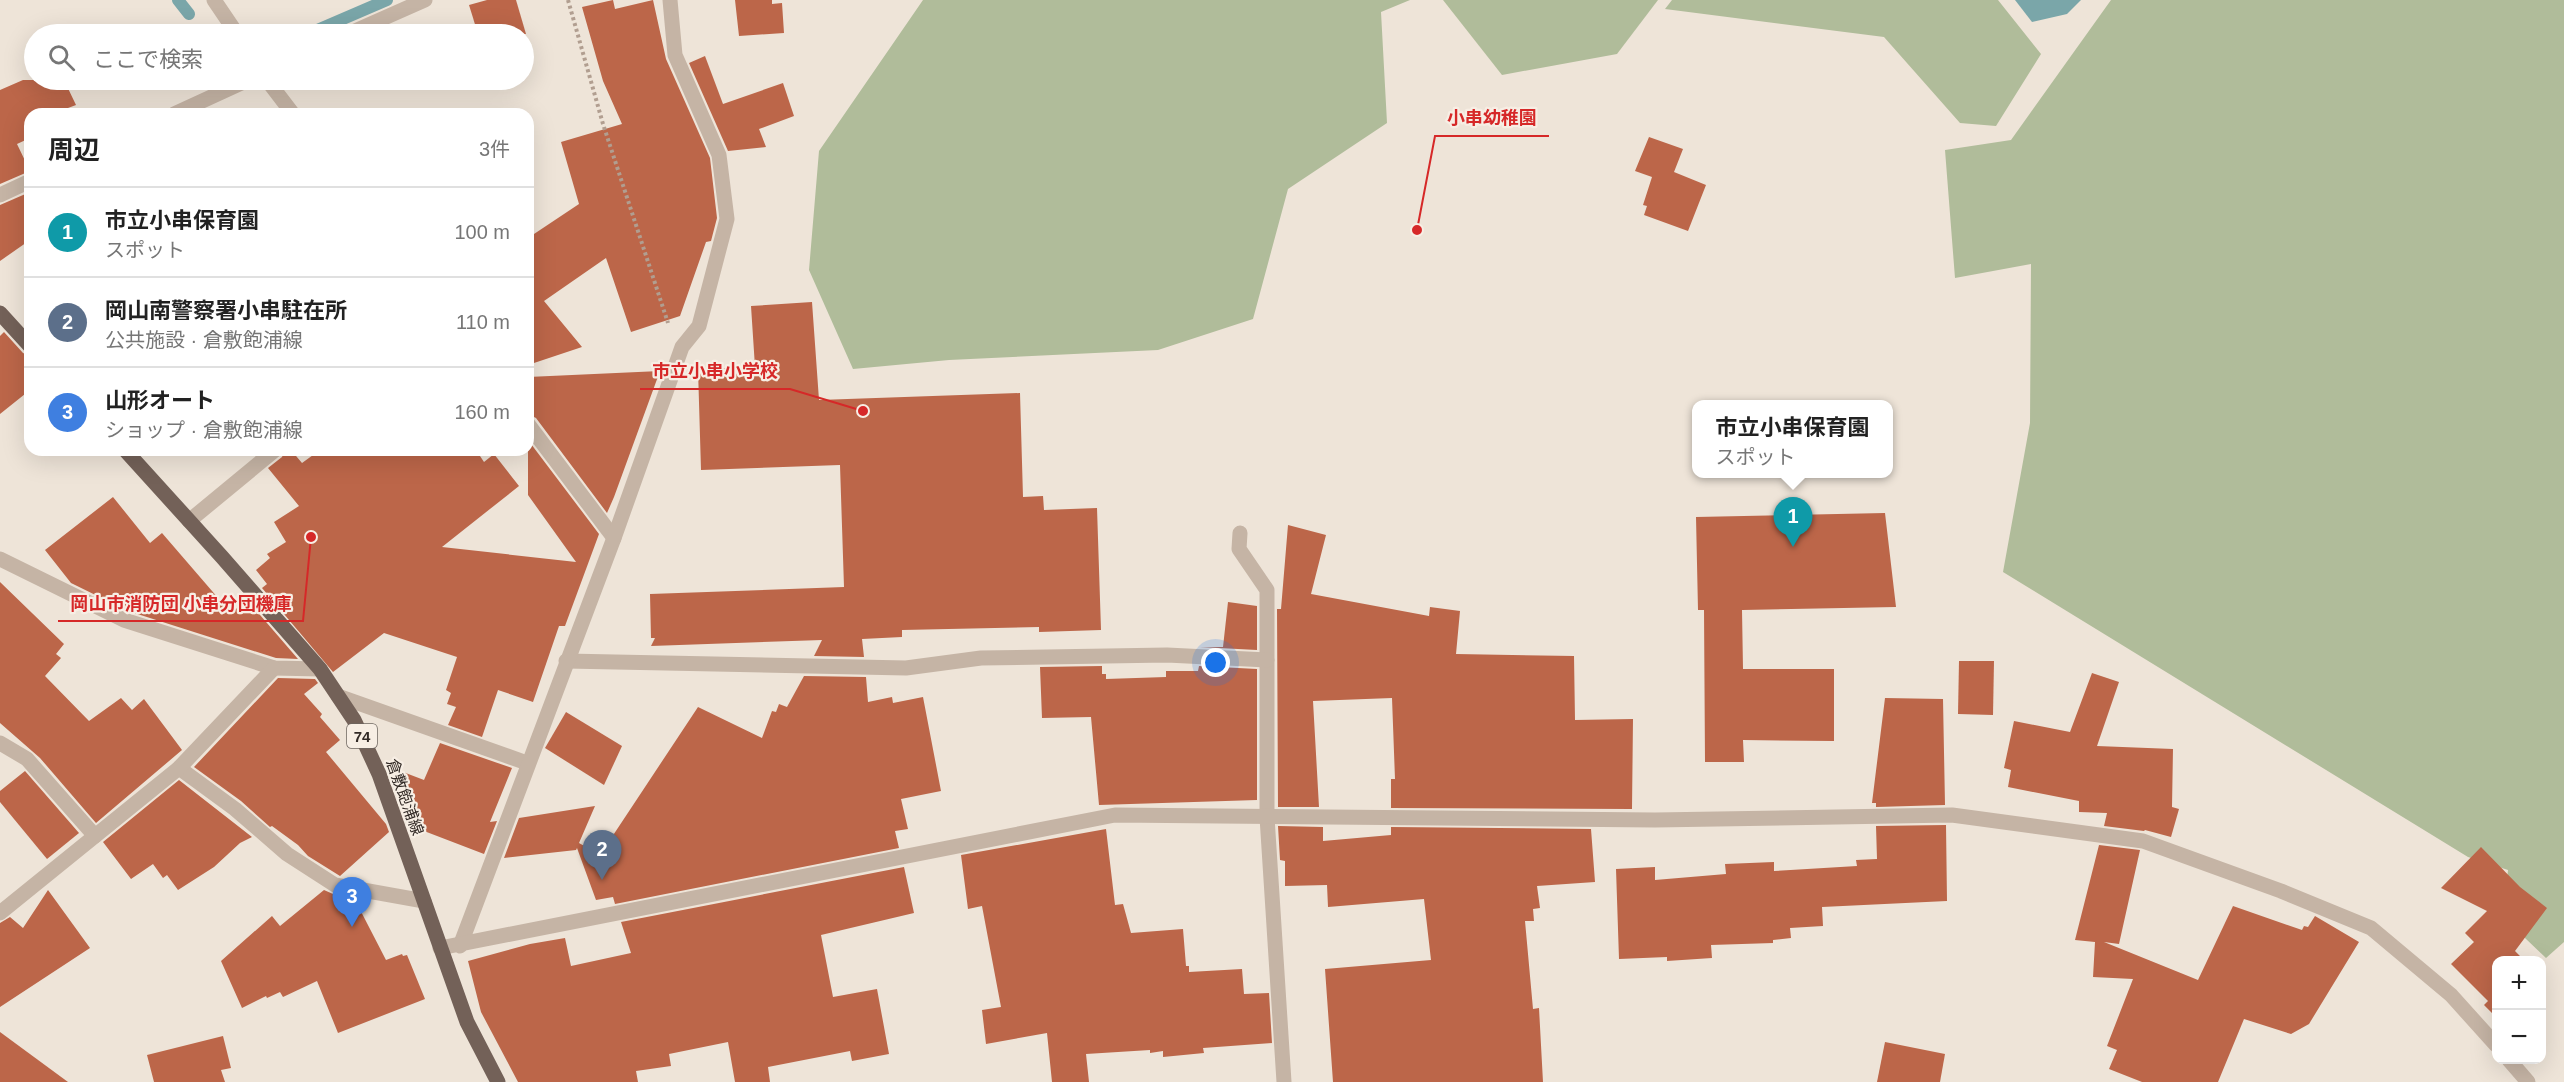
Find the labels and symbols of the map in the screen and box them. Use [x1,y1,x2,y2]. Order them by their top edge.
callout: 小串幼稚園 [1435,100,1549,136]
text: 小串幼稚園 [1447,108,1537,128]
callout: 市立小串小学校 [640,353,790,389]
text: 市立小串小学校 [652,361,778,381]
pin: 1 [1774,498,1812,547]
callout: 岡山市消防団 小串分団機庫 [58,585,303,621]
text: 岡山市消防団 小串分団機庫 [71,594,292,614]
your location [1201,648,1230,677]
road number: 74 [347,724,377,748]
street label: 倉敷飽浦線 [383,756,427,838]
pin: 2 [582,830,622,880]
pin: 3 [332,878,372,927]

